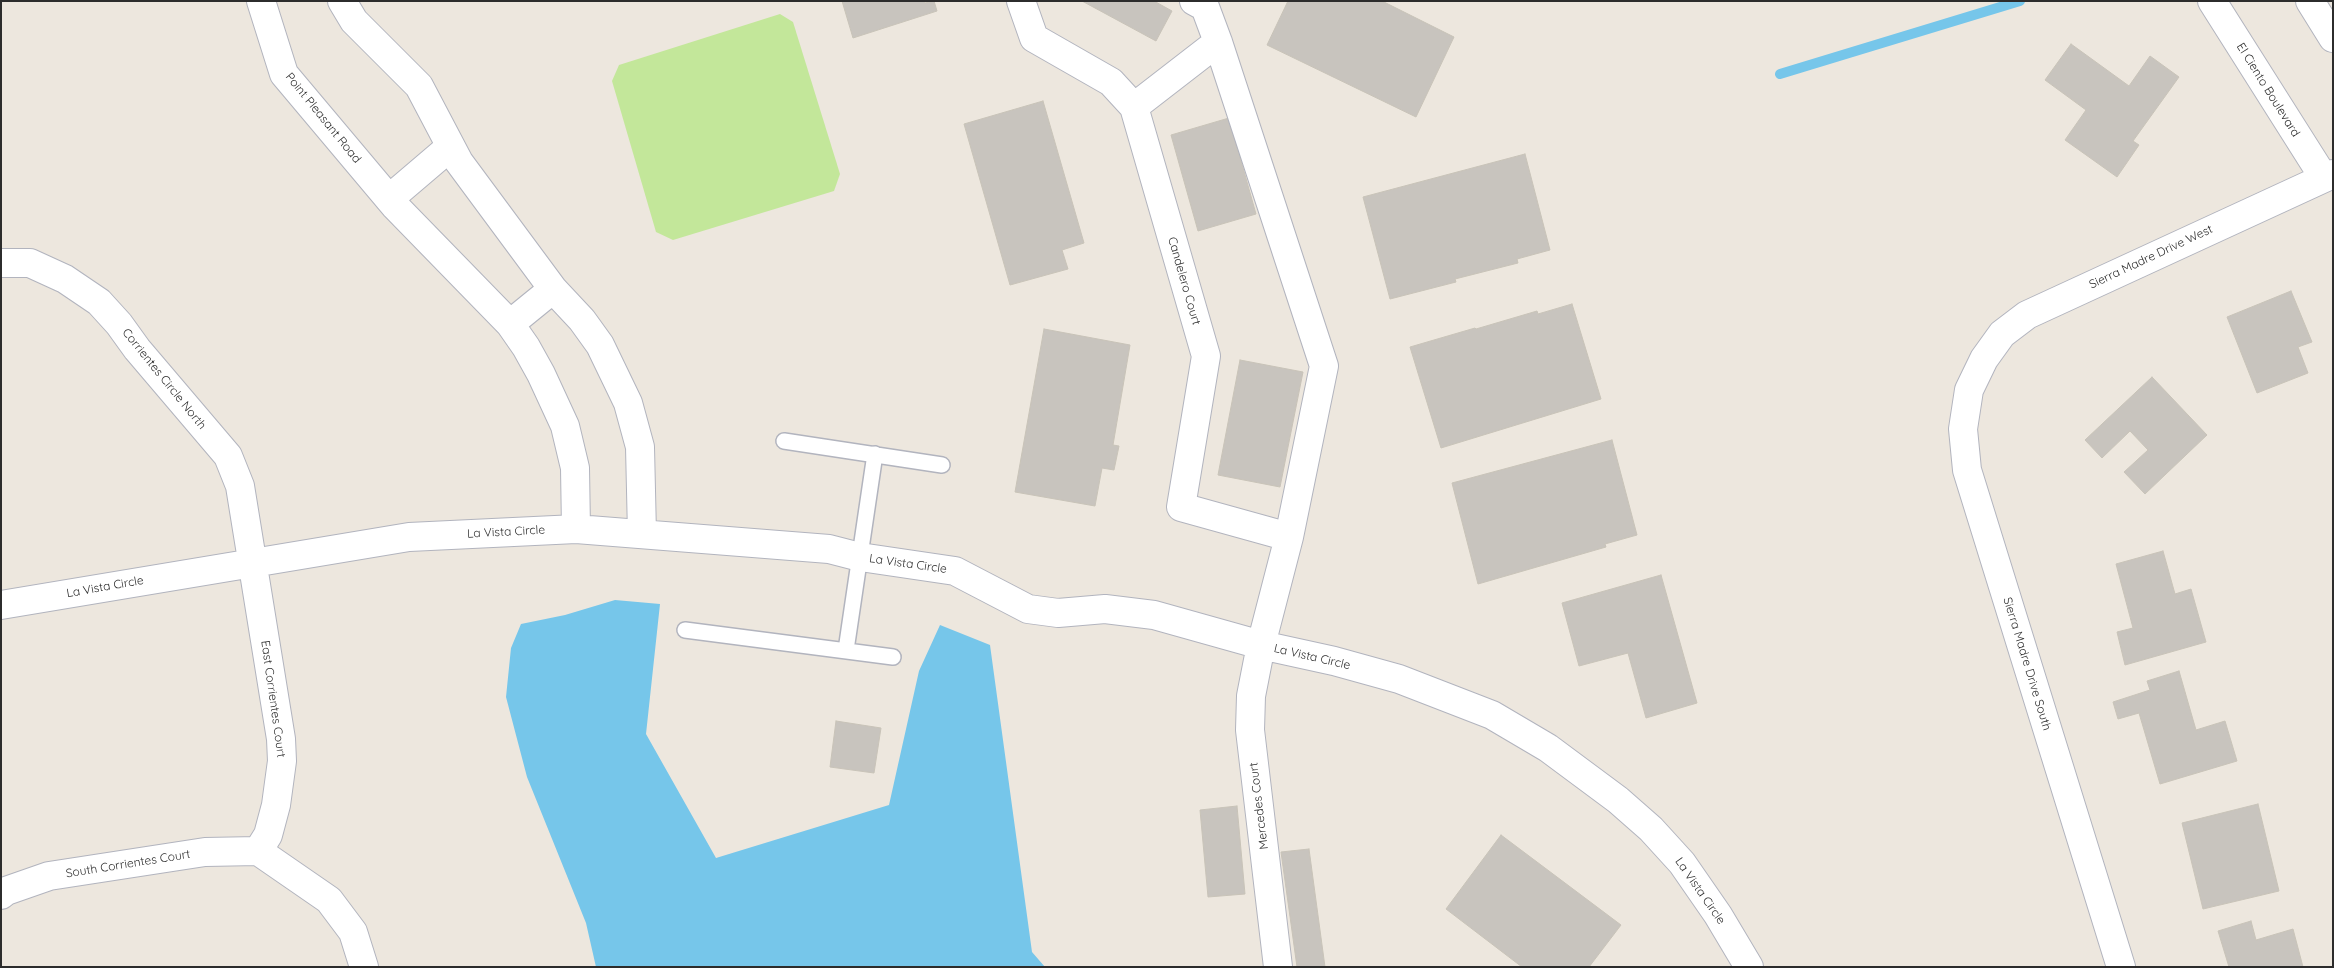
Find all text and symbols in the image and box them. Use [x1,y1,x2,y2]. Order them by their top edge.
street label: El Ciento Boulevard [2233,40,2303,140]
street label: Point Pleasant Road [282,70,364,166]
street label: Sierra Madre Drive West [2087,222,2215,292]
street label: Candelero Court [1165,235,1203,327]
street label: Corrientes Circle North [119,326,209,432]
street label: La Vista Circle [467,523,545,541]
street label: La Vista Circle [868,551,948,577]
street label: La Vista Circle [65,573,145,601]
street label: Sierra Madre Drive South [2000,596,2054,732]
street label: East Corrientes Court [258,640,288,758]
street label: La Vista Circle [1272,641,1352,673]
street label: Mercedes Court [1247,762,1271,850]
street label: South Corrientes Court [65,847,191,881]
street label: La Vista Circle [1672,855,1728,927]

